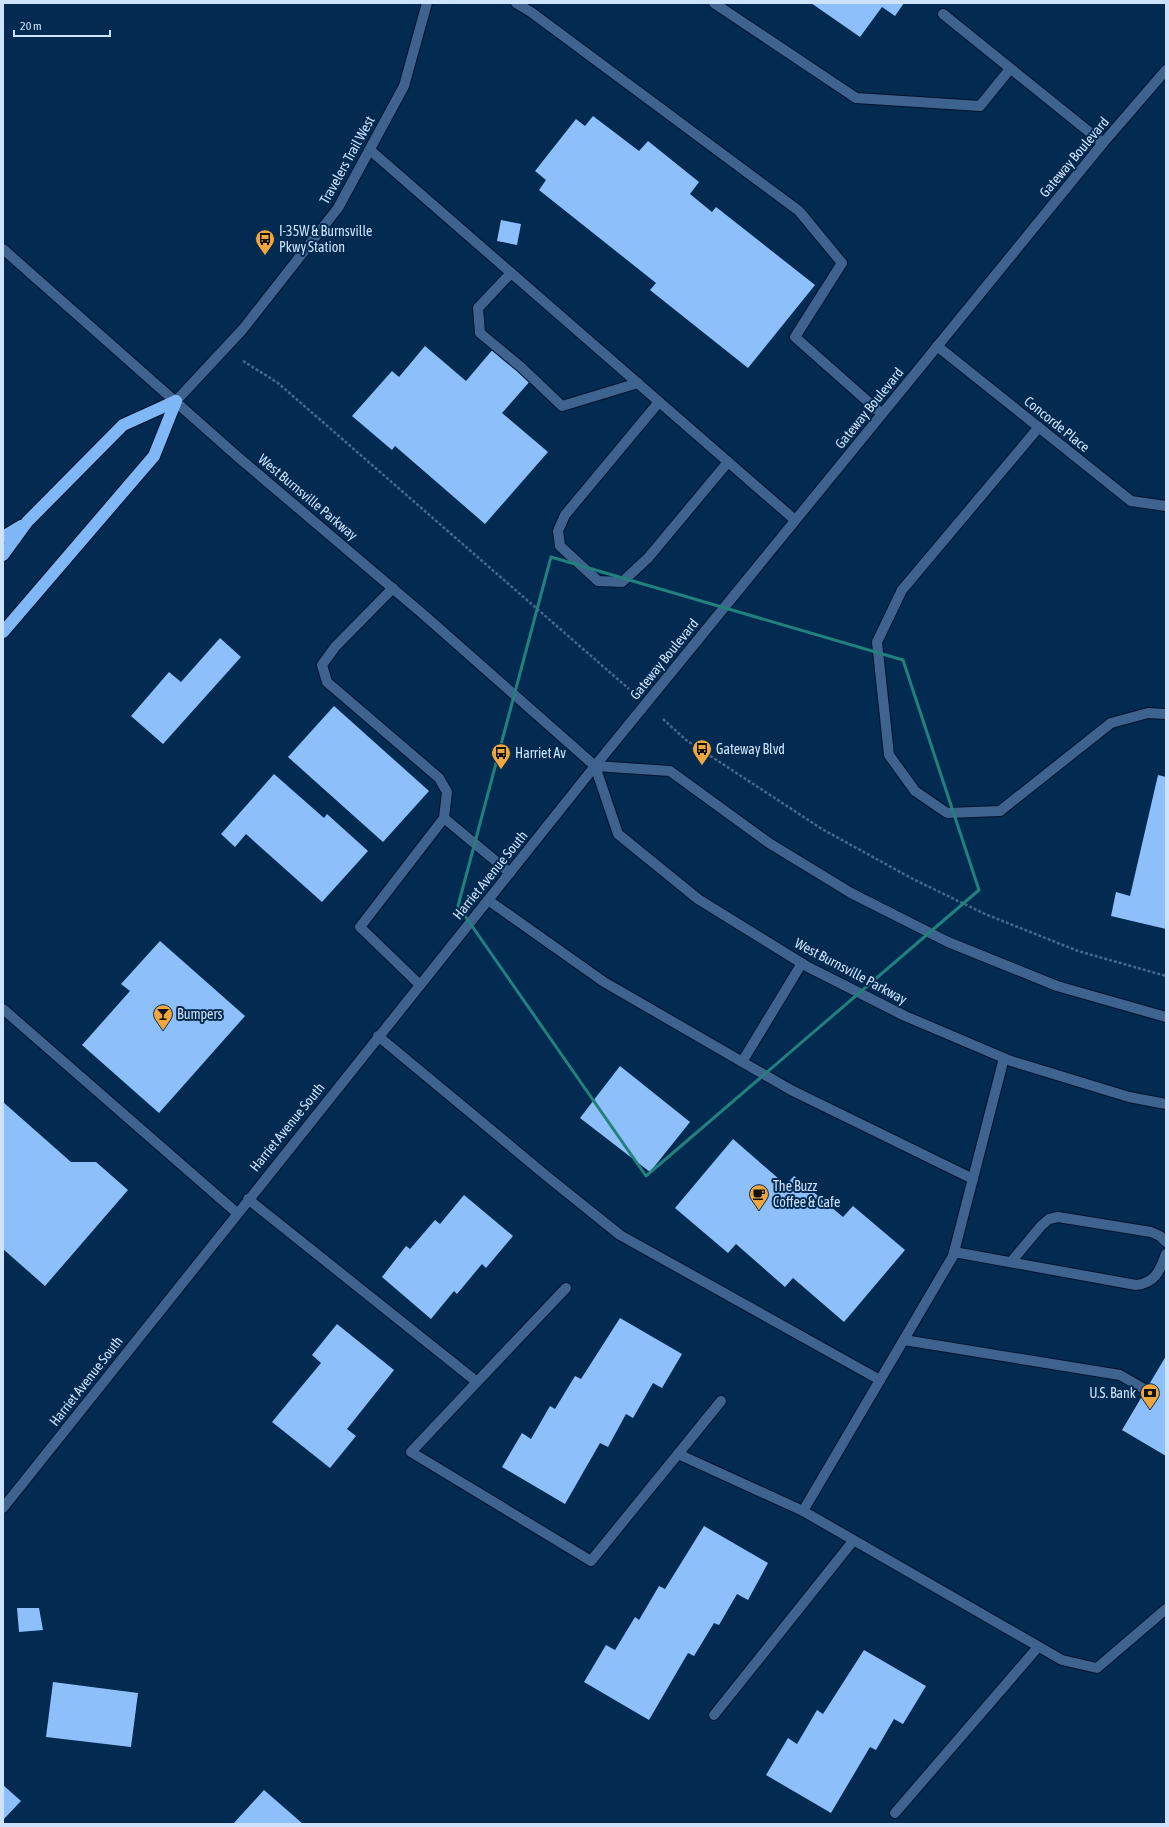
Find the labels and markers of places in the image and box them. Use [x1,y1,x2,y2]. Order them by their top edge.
place label: I-35W & Burnsville Pkwy Station [279,223,372,255]
bus stop icon: I-35W & Burnsville Pkwy Station [254,228,276,256]
bus stop icon: Gateway Blvd [691,738,713,766]
place label: Gateway Blvd [716,741,785,757]
bus stop icon: Harriet Av [490,742,512,770]
place label: Harriet Av [515,745,566,761]
bar icon: Bumpers [152,1003,174,1031]
place label: Bumpers [177,1006,223,1022]
place label: The Buzz Coffee & Cafe [773,1178,840,1210]
cafe icon: The Buzz Coffee & Cafe [748,1183,770,1211]
bank icon: U.S. Bank [1139,1382,1161,1410]
place label: U.S. Bank [1089,1385,1136,1401]

